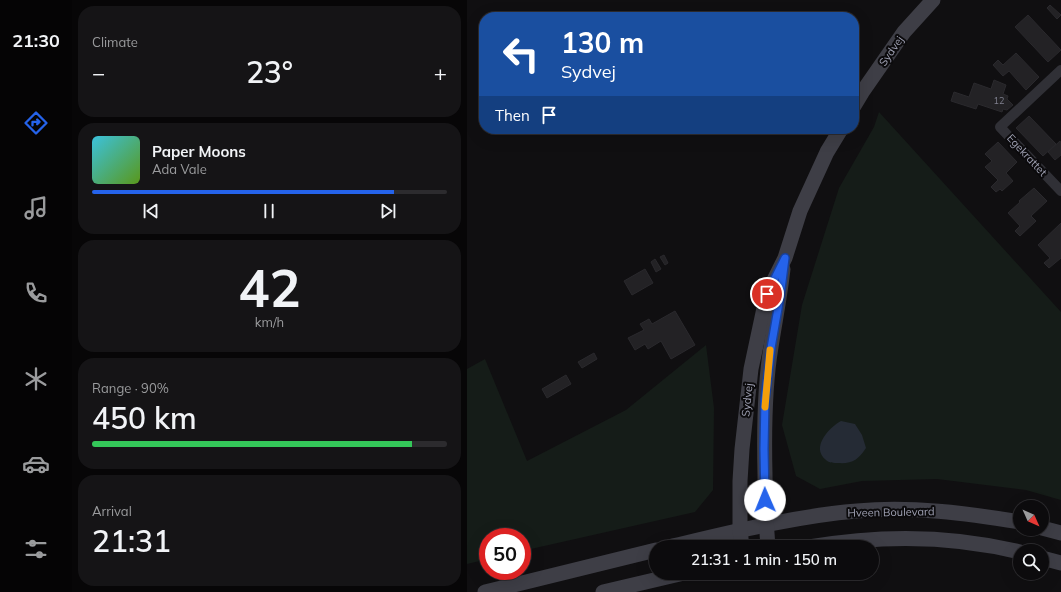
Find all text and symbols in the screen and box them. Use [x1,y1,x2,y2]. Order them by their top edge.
text: 130 m [561,25,644,60]
icon: left [495,28,547,80]
text: 21:30 [12,29,60,52]
street label: Sydvej [876,33,906,69]
text: Climate [92,34,138,50]
text: 23° [246,53,293,91]
text: − [92,59,105,87]
text: + [434,59,447,87]
text: Sydvej [561,60,616,83]
house number: 12 [994,95,1004,106]
icon: arrive [538,104,560,126]
text: Then [495,106,530,125]
icon: directions [22,109,50,137]
street label: Egekrattet [1004,131,1050,179]
text: Paper Moons [152,142,246,161]
text: Ada Vale [152,161,207,177]
icon: music [22,194,50,222]
icon: previous [140,200,162,222]
icon: pause [258,200,280,222]
icon: next [377,200,399,222]
text: 42 [238,255,301,320]
pin [750,277,784,311]
icon: phone [22,279,50,307]
icon: arrive [756,283,778,305]
text: km/h [255,314,284,330]
icon: climate [22,365,50,393]
text: Range · 90% [92,380,169,396]
street label: Sydvej [738,383,756,417]
text: 450 km [92,399,197,437]
icon: car [22,450,50,478]
position arrow [744,479,786,521]
north arrow [1013,500,1049,536]
map controls [1013,500,1049,580]
text: Arrival [92,503,132,519]
street label: Hveen Boulevard [847,504,935,520]
text: 21:31 [92,522,171,560]
speed limit sign: 50 [479,528,531,580]
icon: filters [22,535,50,563]
button: search [1013,544,1049,580]
text: 21:31 · 1 min · 150 m [691,550,837,569]

